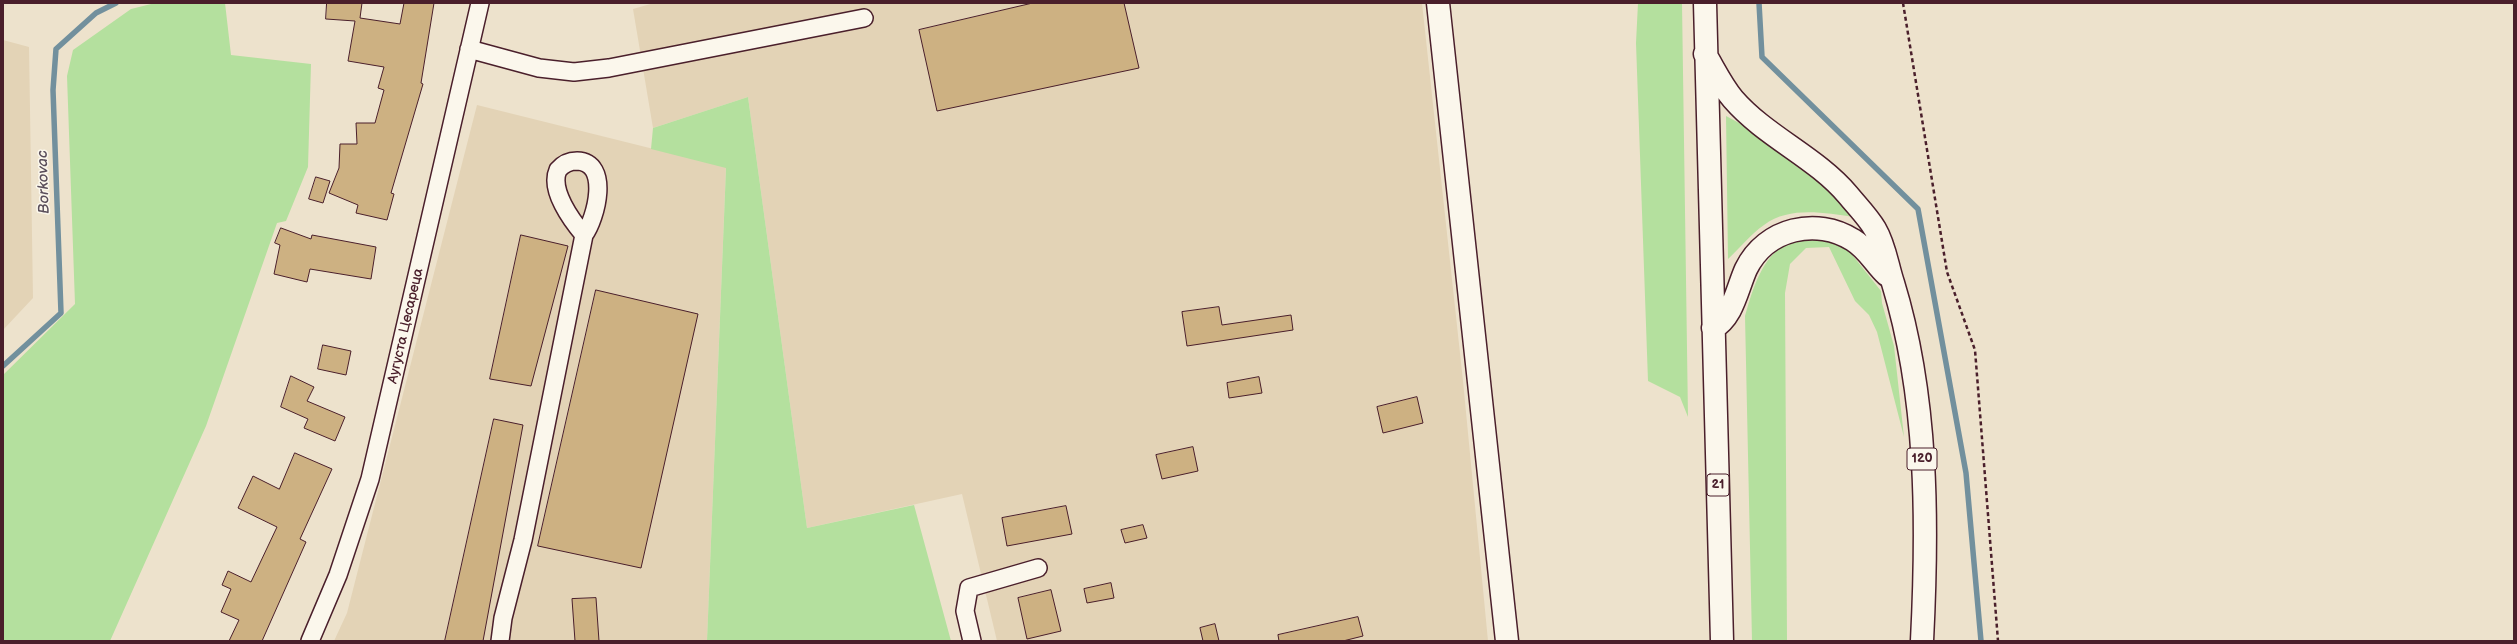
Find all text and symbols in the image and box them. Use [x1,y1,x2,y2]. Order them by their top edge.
water label: Borkovac [34,150,54,214]
street label: Аугуста Цесареца [385,267,427,385]
road number: 120 [1907,448,1937,470]
road number: 21 [1707,474,1729,496]

